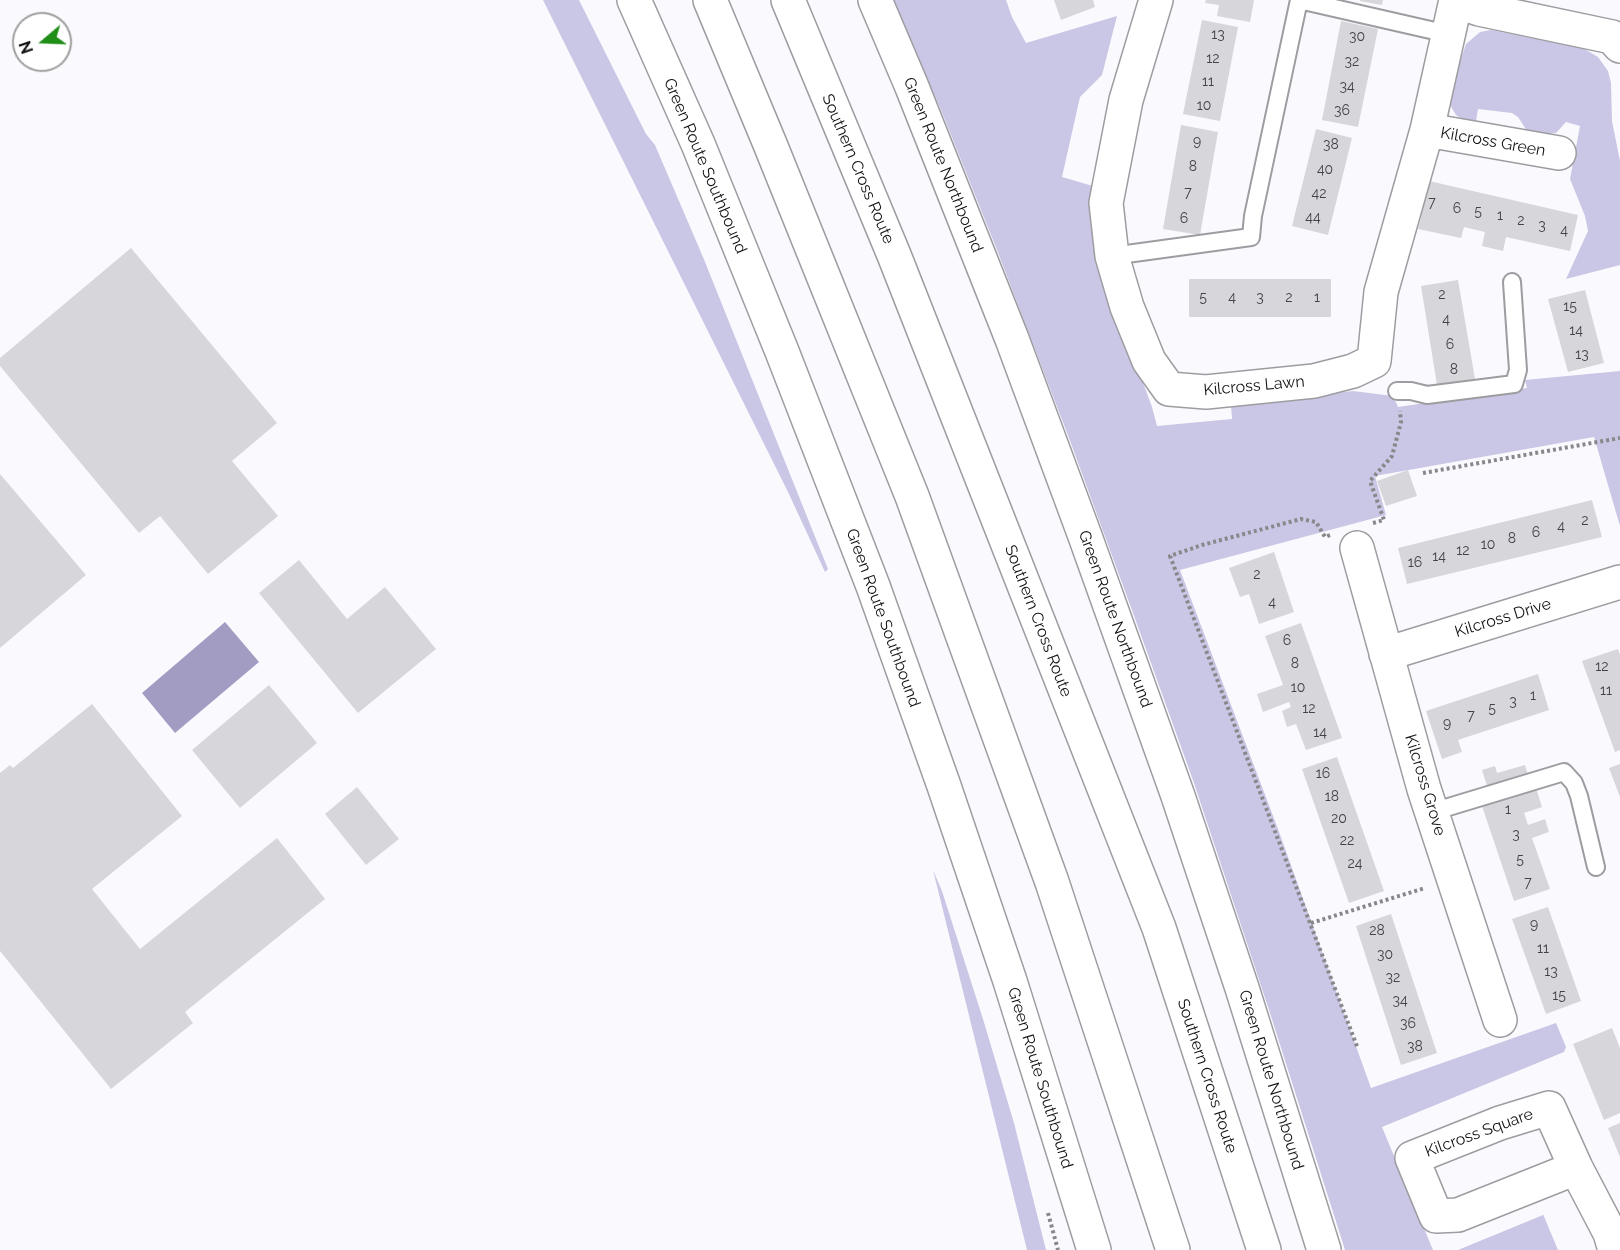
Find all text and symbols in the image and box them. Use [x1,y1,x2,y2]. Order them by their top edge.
north arrow [12,12,72,72]
house number: 13 [1211,27,1225,43]
house number: 30 [1349,29,1365,45]
text: N [15,39,37,56]
house number: 12 [1206,51,1220,67]
house number: 32 [1345,54,1359,70]
house number: 11 [1202,74,1214,90]
street label: Green Route Southbound [659,75,751,257]
street label: Green Route Northbound [899,75,987,255]
house number: 34 [1339,79,1355,95]
street label: Southern Cross Route [818,91,898,247]
house number: 10 [1197,98,1211,114]
house number: 36 [1334,103,1350,119]
street label: Kilcross Green [1439,123,1547,161]
house number: 9 [1193,134,1201,150]
house number: 38 [1323,137,1339,153]
house number: 8 [1189,159,1197,175]
house number: 40 [1317,162,1333,178]
house number: 7 [1184,185,1192,201]
house number: 42 [1312,186,1326,202]
house number: 7 [1428,195,1436,211]
house number: 6 [1453,201,1461,217]
house number: 5 [1474,204,1482,220]
house number: 1 [1497,208,1503,224]
house number: 44 [1305,210,1321,226]
house number: 6 [1180,211,1188,227]
house number: 2 [1517,213,1525,229]
house number: 3 [1538,218,1546,234]
house number: 4 [1560,223,1568,239]
house number: 2 [1438,287,1446,303]
house number: 5 [1199,290,1207,306]
house number: 4 [1228,290,1236,306]
house number: 3 [1256,290,1264,306]
house number: 2 [1285,290,1293,306]
house number: 1 [1314,290,1320,306]
house number: 15 [1563,299,1577,315]
house number: 4 [1442,312,1450,328]
house number: 14 [1569,323,1583,339]
house number: 6 [1446,337,1454,353]
house number: 13 [1575,347,1589,363]
house number: 8 [1450,362,1458,378]
street label: Kilcross Lawn [1203,372,1305,400]
house number: 2 [1581,513,1589,529]
house number: 4 [1557,519,1565,535]
house number: 6 [1532,525,1540,541]
street label: Green Route Southbound [842,526,924,710]
street label: Green Route Northbound [1074,528,1156,710]
house number: 8 [1508,531,1516,547]
house number: 10 [1481,537,1495,553]
street label: Southern Cross Route [1000,542,1076,700]
house number: 12 [1456,543,1470,559]
house number: 14 [1432,549,1446,565]
house number: 16 [1408,555,1422,571]
house number: 2 [1253,567,1261,583]
street label: Kilcross Drive [1453,594,1553,642]
house number: 4 [1268,595,1276,611]
house number: 6 [1283,633,1291,649]
house number: 8 [1291,656,1299,672]
house number: 12 [1595,659,1609,675]
house number: 10 [1291,680,1305,696]
house number: 11 [1600,683,1612,699]
house number: 1 [1530,688,1536,704]
house number: 3 [1509,694,1517,710]
house number: 12 [1302,701,1316,717]
house number: 5 [1488,701,1496,717]
house number: 7 [1467,708,1475,724]
house number: 9 [1443,716,1451,732]
house number: 14 [1313,725,1327,741]
street label: Kilcross Grove [1400,732,1450,838]
house number: 16 [1316,766,1330,782]
house number: 18 [1325,789,1339,805]
house number: 1 [1505,802,1511,818]
house number: 20 [1331,811,1347,827]
house number: 3 [1512,827,1520,843]
house number: 22 [1340,833,1354,849]
house number: 5 [1516,852,1524,868]
house number: 24 [1348,856,1362,872]
house number: 7 [1524,875,1532,891]
house number: 9 [1530,917,1538,933]
house number: 28 [1369,923,1385,939]
house number: 11 [1537,941,1549,957]
house number: 30 [1377,947,1393,963]
house number: 13 [1544,964,1558,980]
house number: 32 [1386,970,1400,986]
street label: Green Route Southbound [1003,985,1077,1171]
street label: Green Route Northbound [1234,988,1308,1172]
house number: 15 [1552,988,1566,1004]
house number: 34 [1392,993,1408,1009]
street label: Southern Cross Route [1173,996,1241,1156]
house number: 36 [1400,1016,1416,1032]
house number: 38 [1407,1039,1423,1055]
street label: Kilcross Square [1422,1105,1536,1161]

